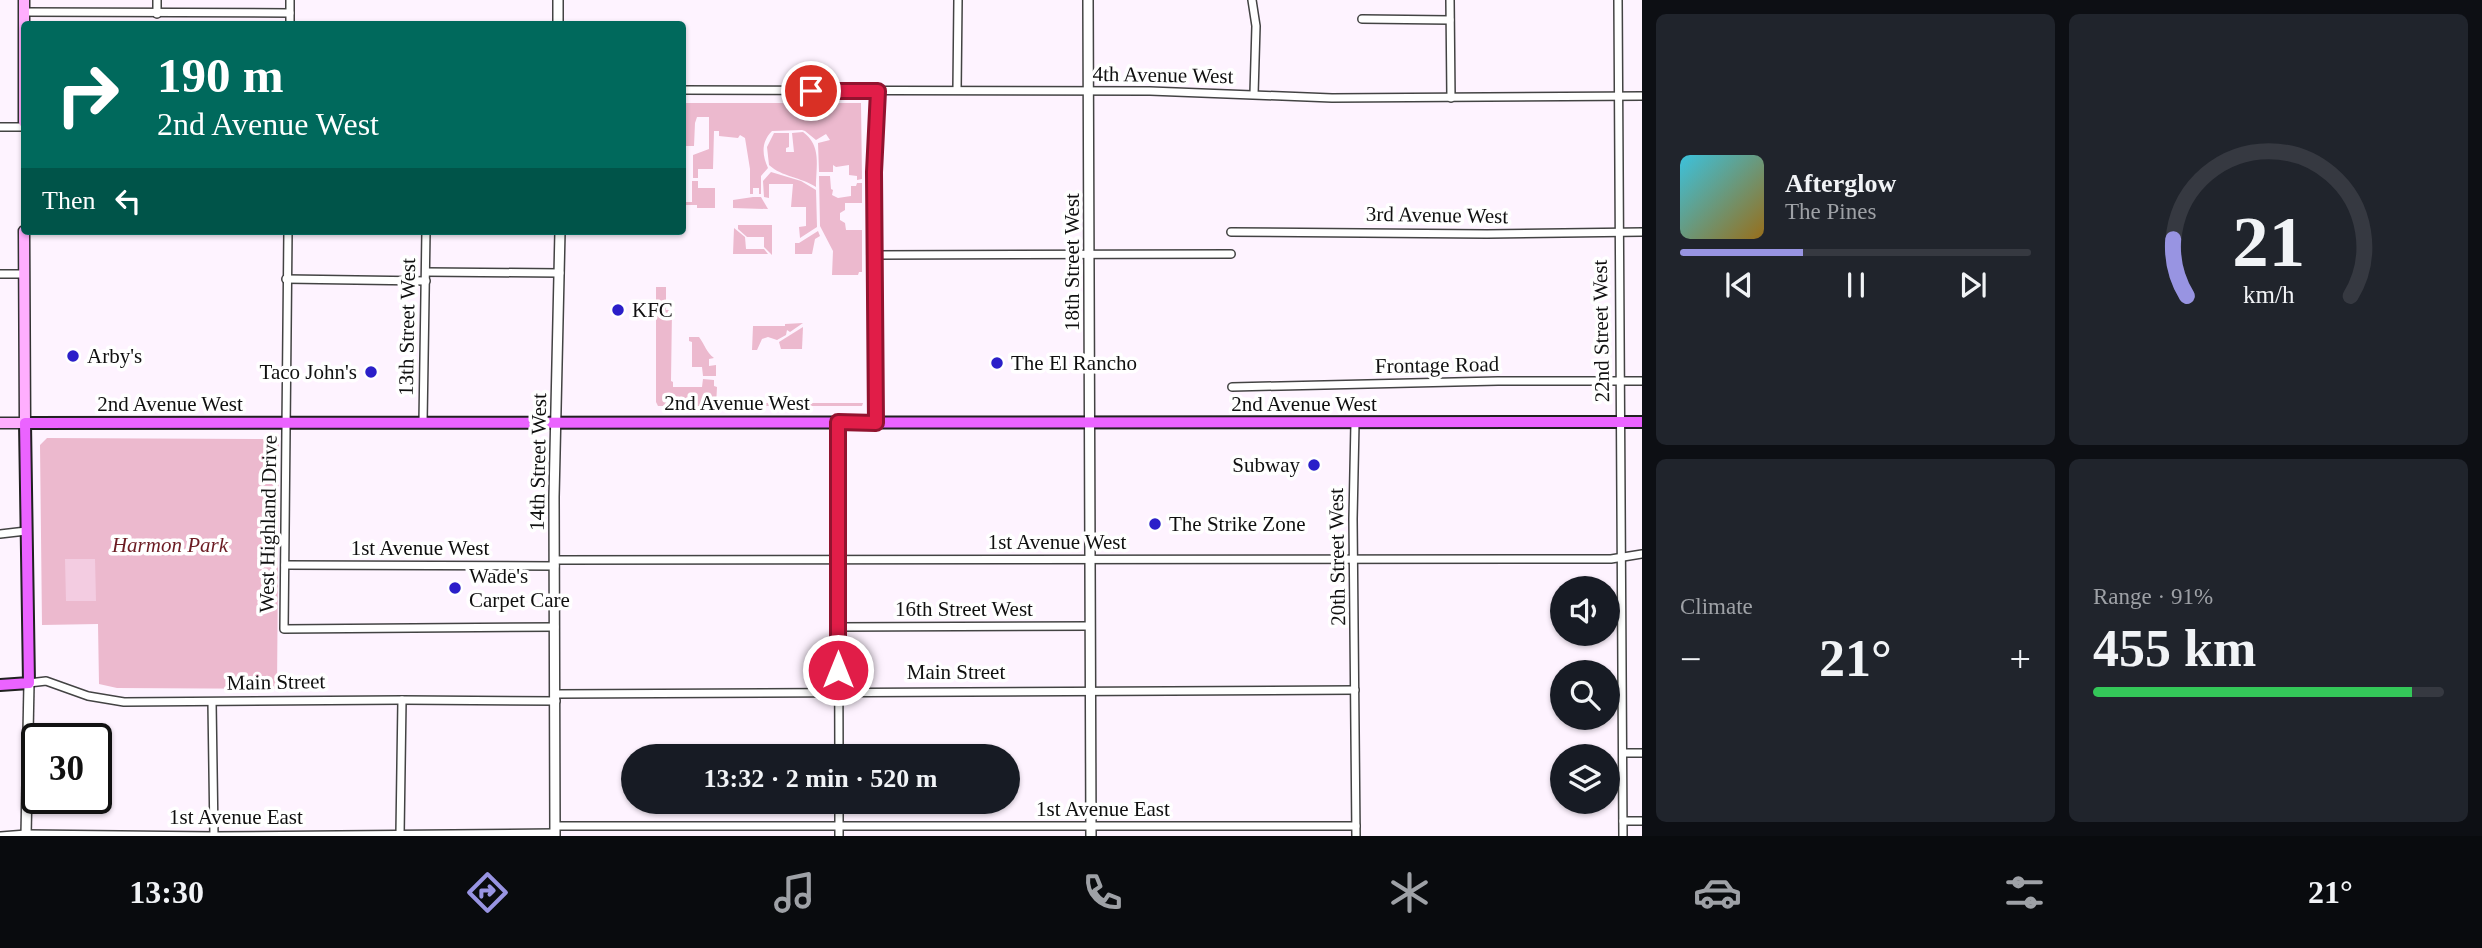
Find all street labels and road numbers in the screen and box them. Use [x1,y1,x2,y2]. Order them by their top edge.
street label: 4th Avenue West [1092,62,1234,88]
street label: 18th Street West [1060,193,1084,331]
street label: 3rd Avenue West [1366,202,1508,228]
street label: 13th Street West [394,258,420,396]
street label: 22nd Street West [1588,259,1614,402]
street label: Frontage Road [1375,352,1500,378]
street label: 2nd Avenue West [664,391,810,415]
street label: 2nd Avenue West [97,392,243,416]
street label: 2nd Avenue West [1231,392,1377,416]
street label: 14th Street West [525,393,551,531]
street label: West Highland Drive [254,435,282,613]
street label: 20th Street West [1324,488,1350,626]
street label: 1st Avenue West [988,530,1127,554]
street label: 1st Avenue West [351,536,490,560]
street label: 16th Street West [895,597,1033,621]
street label: Main Street [907,660,1005,684]
street label: Main Street [227,669,326,695]
street label: 1st Avenue East [1036,797,1170,821]
street label: 1st Avenue East [169,805,303,829]

